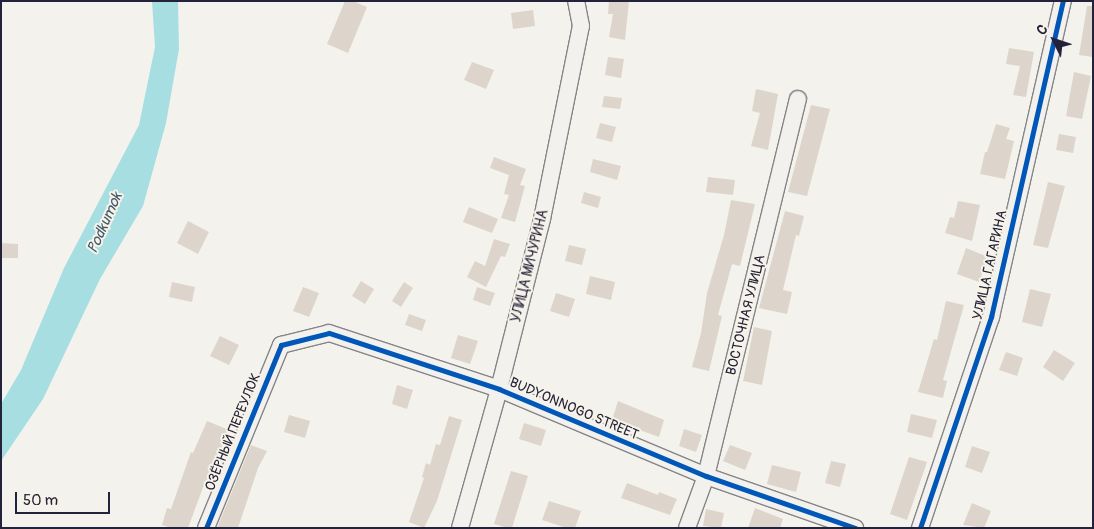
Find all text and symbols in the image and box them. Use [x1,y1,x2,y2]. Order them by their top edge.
north arrow [1029,15,1079,65]
text: С [1033,21,1052,39]
water label: Podkumok [84,190,126,256]
street label: УЛИЦА МИЧУРИНА [508,208,552,324]
street label: УЛИЦА ГАГАРИНА [969,208,1011,322]
street label: ВОСТОЧНАЯ УЛИЦА [723,253,769,377]
street label: ОЗЁРНЫЙ ПЕРЕУЛОК [202,371,264,493]
street label: BUDYONNOGO STREET [507,374,641,444]
scale bar [18,482,112,514]
text: 50 m [23,491,58,510]

